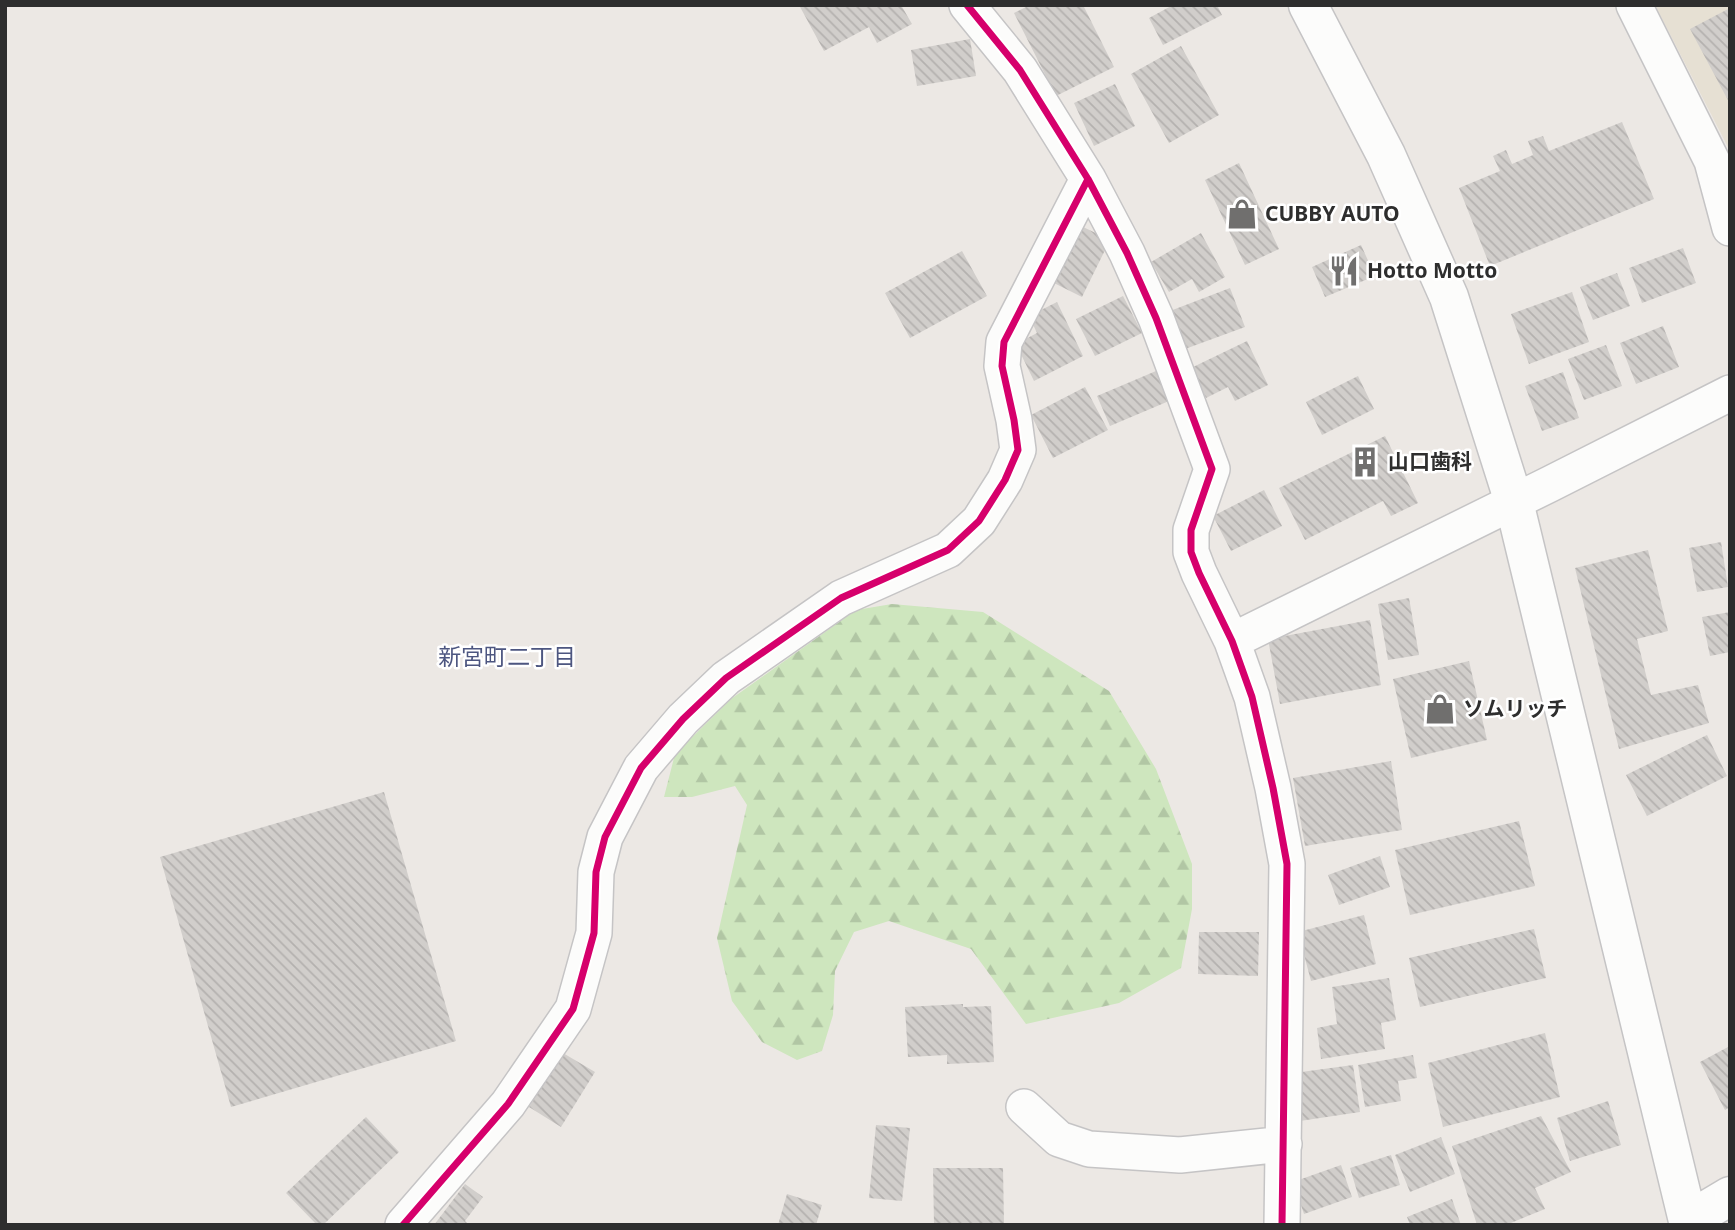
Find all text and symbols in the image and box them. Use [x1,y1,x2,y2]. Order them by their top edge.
shop icon: CUBBY AUTO [1225,197,1259,231]
place label: CUBBY AUTO [1265,199,1400,227]
restaurant icon: Hotto Motto [1327,254,1361,288]
place label: Hotto Motto [1367,256,1497,284]
building icon: 山口歯科 [1348,445,1382,479]
place label: 山口歯科 [1388,447,1472,475]
district label: 新宮町二丁目 [438,640,576,672]
shop icon: ソムリッチ [1423,692,1457,726]
place label: ソムリッチ [1463,694,1568,722]

